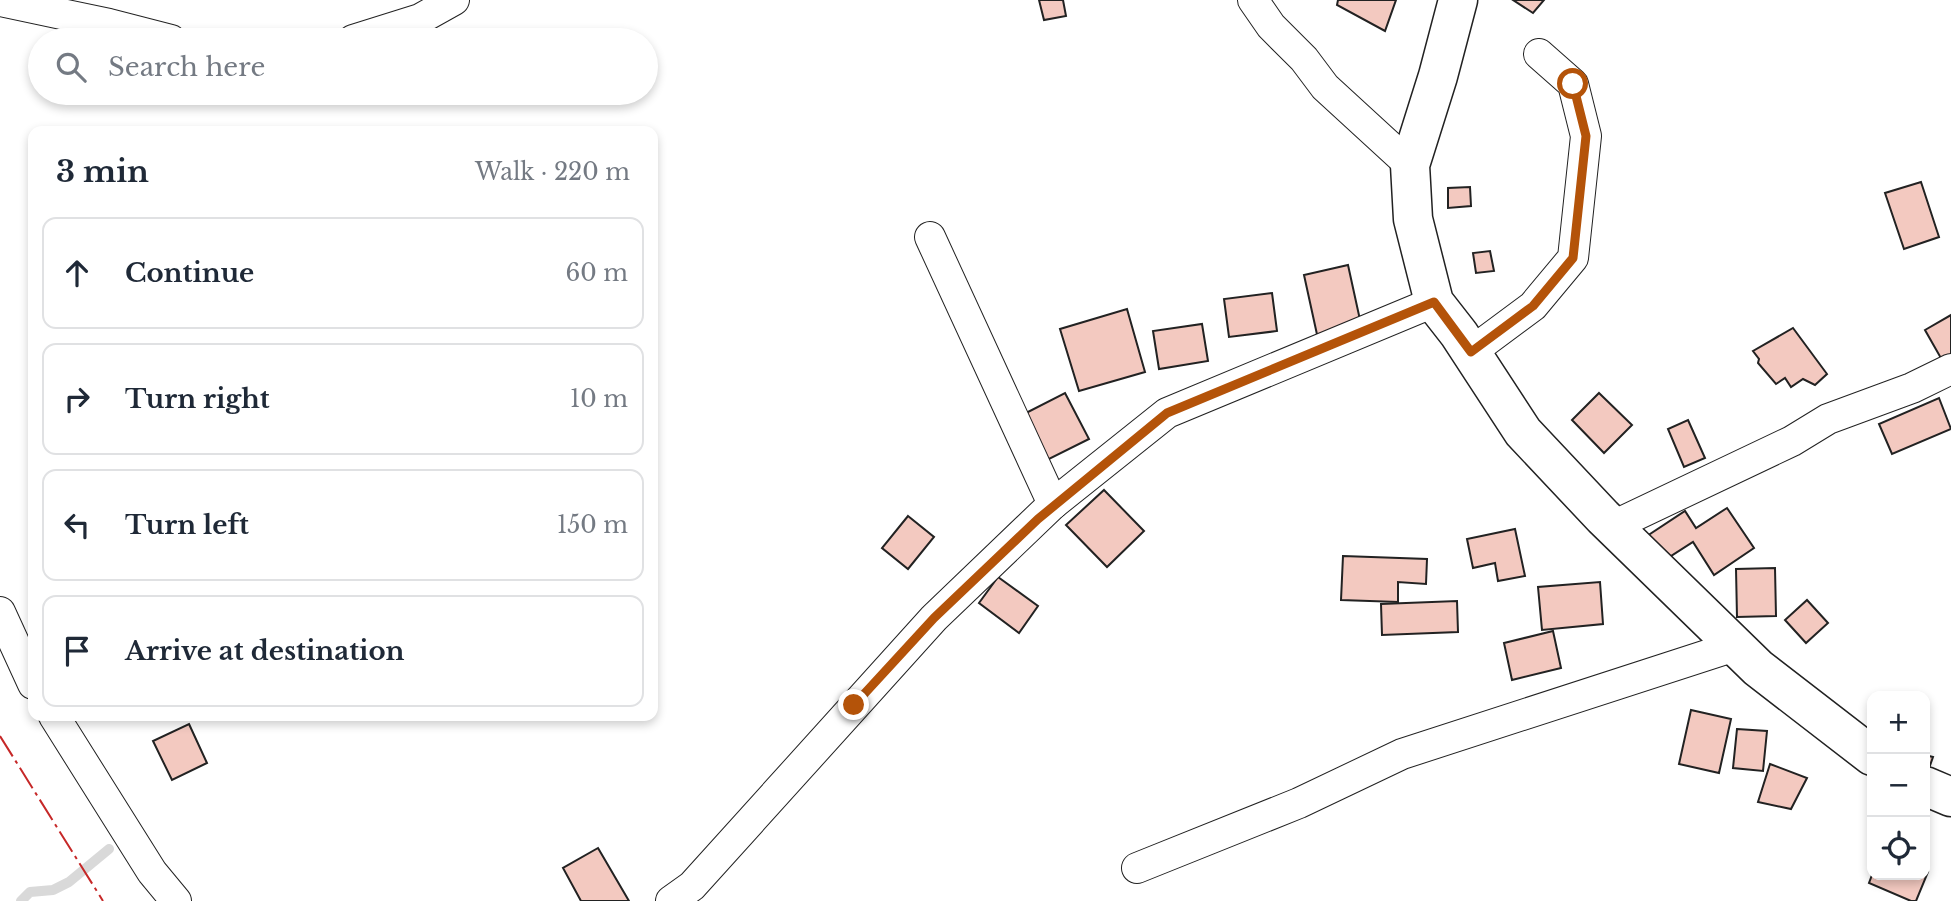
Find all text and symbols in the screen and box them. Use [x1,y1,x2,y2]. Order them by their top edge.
search box [28,28,658,105]
icon: search [52,48,90,86]
text: Search here [108,51,265,83]
route start [1557,68,1588,99]
text: 3 min [56,153,149,190]
text: Walk · 220 m [475,158,630,186]
icon: ahead [58,254,96,292]
text: Continue [125,257,254,289]
text: 60 m [566,259,628,287]
icon: right [58,380,96,418]
text: Turn right [125,383,270,415]
text: 10 m [570,385,628,413]
icon: left [58,506,96,544]
text: Turn left [125,509,249,541]
text: 150 m [557,511,628,539]
icon: arrive [58,632,96,670]
text: Arrive at destination [125,635,405,667]
route end [838,689,869,720]
map controls [1867,691,1930,880]
button: + [1867,691,1930,754]
button: − [1867,754,1930,817]
button: locate [1867,817,1930,880]

